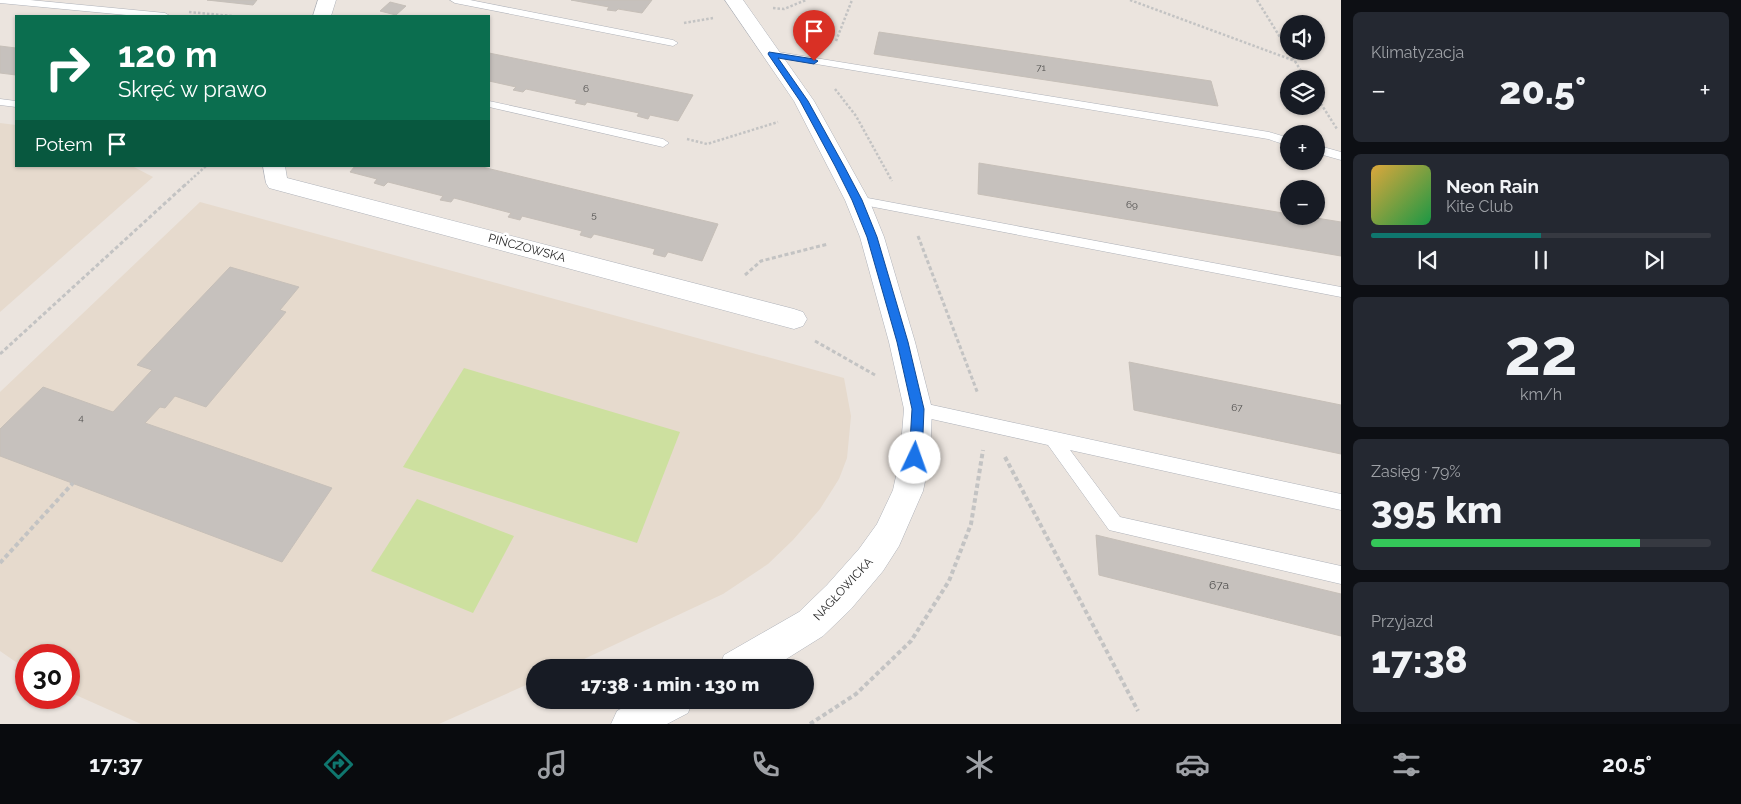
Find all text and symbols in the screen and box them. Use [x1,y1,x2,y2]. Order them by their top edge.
pin [793,10,835,61]
map controls [1280,15,1325,225]
button: sound [1280,15,1325,60]
icon: arrive [800,17,828,45]
text: 120 m [118,34,218,75]
icon: right [35,35,100,100]
text: Klimatyzacja [1371,43,1464,62]
house number: 71 [1036,62,1047,73]
text: 20.5° [1499,68,1586,113]
button: layers [1280,70,1325,115]
text: − [1371,74,1386,107]
text: + [1699,74,1711,107]
text: Skręć w prawo [118,76,267,102]
house number: 6 [583,83,589,94]
button: + [1280,125,1325,170]
icon: arrive [103,130,131,158]
text: Potem [35,133,93,155]
text: Neon Rain [1446,175,1539,197]
button: − [1280,180,1325,225]
text: Kite Club [1446,197,1513,216]
house number: 69 [1126,199,1138,210]
house number: 5 [591,209,597,220]
street label: PIŃCZOWSKA [487,231,567,265]
icon: previous [1414,246,1442,274]
icon: pause [1527,246,1555,274]
icon: next [1640,246,1668,274]
text: 22 [1504,314,1578,390]
text: km/h [1520,385,1562,404]
house number: 67 [1231,402,1243,413]
house number: 4 [78,412,84,423]
position arrow [888,431,940,483]
text: Zasięg · 79% [1371,462,1461,481]
text: 395 km [1371,487,1502,532]
street label: NAGŁOWICKA [810,555,876,623]
house number: 67a [1209,578,1229,592]
text: Przyjazd [1371,612,1433,631]
text: 17:38 [1371,637,1468,682]
speed limit sign: 30 [15,644,80,709]
text: 17:38 · 1 min · 130 m [581,673,759,695]
icon: directions [321,747,356,782]
icon: music [535,747,570,782]
icon: phone [748,747,783,782]
icon: climate [962,747,997,782]
icon: car [1175,747,1210,782]
icon: filters [1389,747,1424,782]
text: 17:37 [89,751,143,777]
text: 20.5° [1602,751,1652,777]

